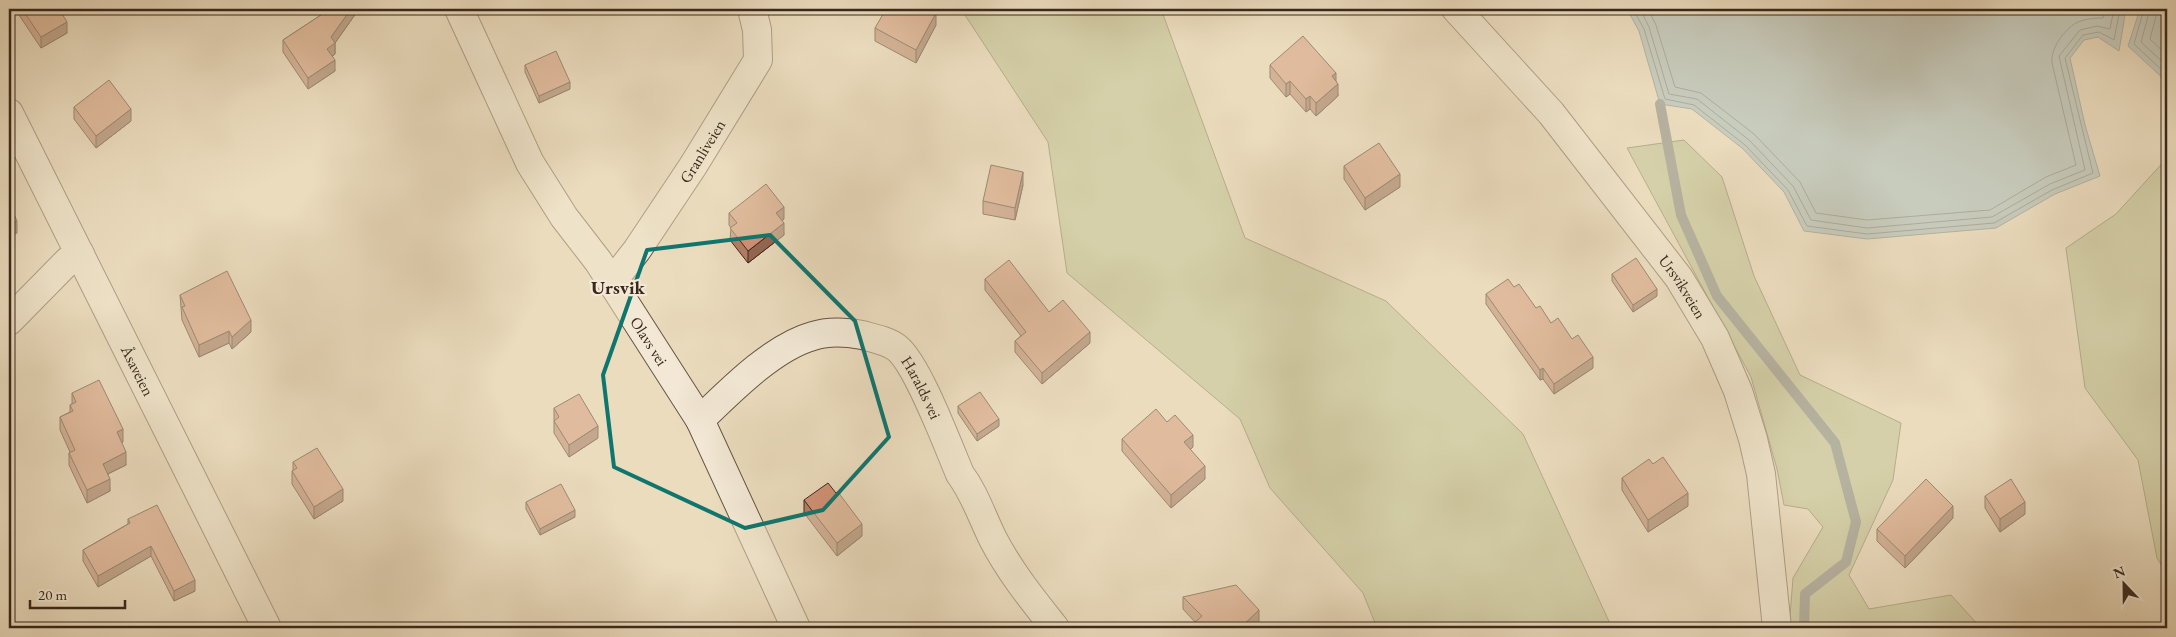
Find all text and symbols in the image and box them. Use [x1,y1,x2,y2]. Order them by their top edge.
street label: Granliveien [675,115,730,187]
street label: Ursvikveien [1654,251,1711,323]
district label: Ursvik [591,275,646,300]
street label: Olavs vei [625,313,672,370]
street label: Åsaveien [116,341,159,400]
street label: Haralds vei [896,352,946,422]
north arrow [2098,560,2148,610]
text: N [2111,561,2128,582]
scale bar [30,577,125,609]
text: 20 m [38,585,67,604]

